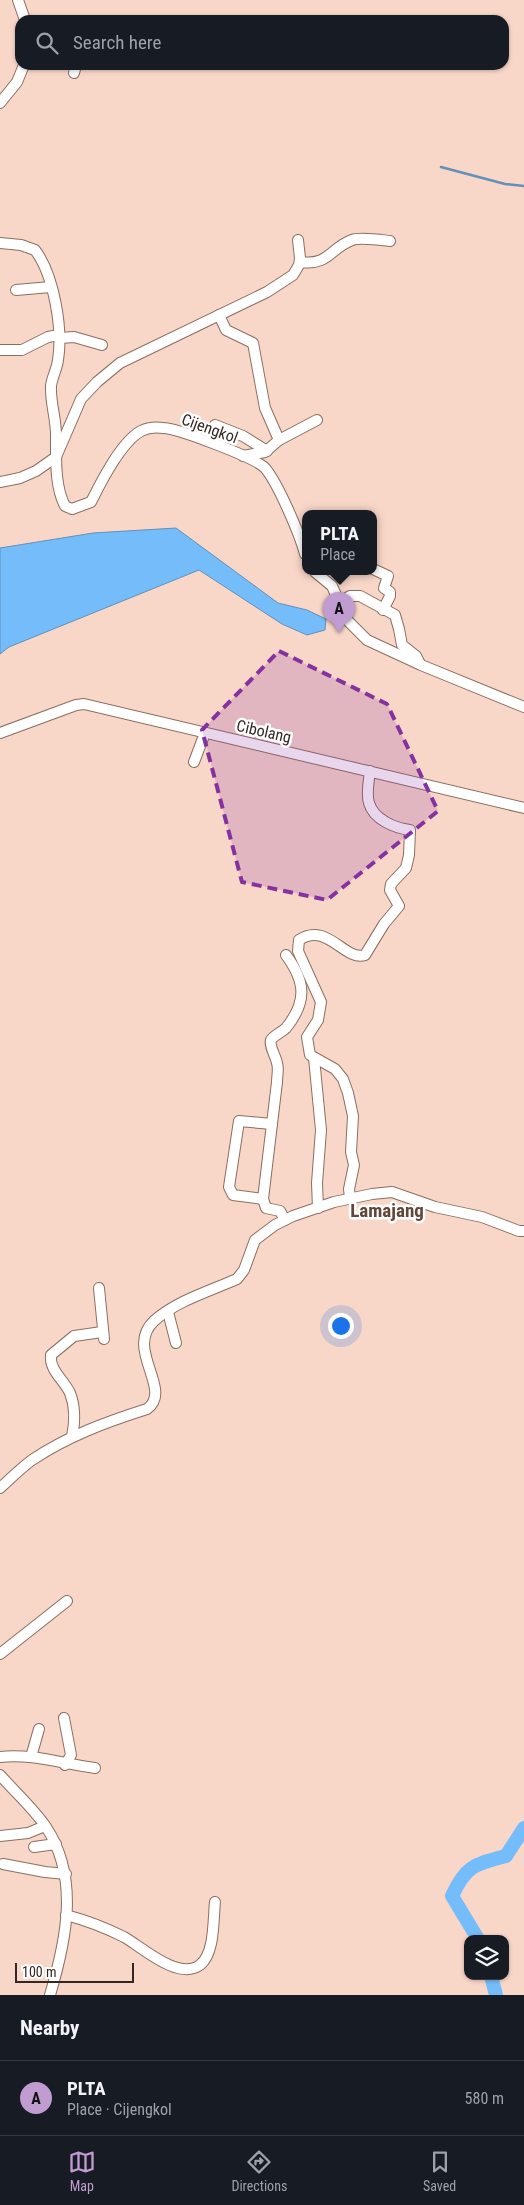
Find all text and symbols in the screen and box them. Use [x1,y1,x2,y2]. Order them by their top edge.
search box [15,15,509,70]
icon: search [33,29,61,57]
text: Search here [73,31,161,54]
street label: Cijengkol [179,410,241,447]
popup [302,510,377,575]
text: PLTA [320,522,359,545]
text: Place [320,545,355,564]
pin: A [323,592,355,633]
street label: Cibolang [235,716,293,747]
district label: Lamajang [350,1199,424,1222]
your location [328,1313,354,1339]
map controls [464,1935,509,1980]
button: layers [464,1935,509,1980]
scale bar [15,1960,134,1983]
text: 100 m [22,1964,57,1980]
text: Nearby [20,2016,79,2040]
text: PLTA [67,2077,106,2100]
text: A [31,2089,41,2108]
text: 580 m [465,2089,504,2108]
text: Place · Cijengkol [67,2100,172,2119]
tab: Map [68,2148,96,2194]
tab: Directions [231,2148,287,2194]
tab: Saved [423,2148,456,2194]

